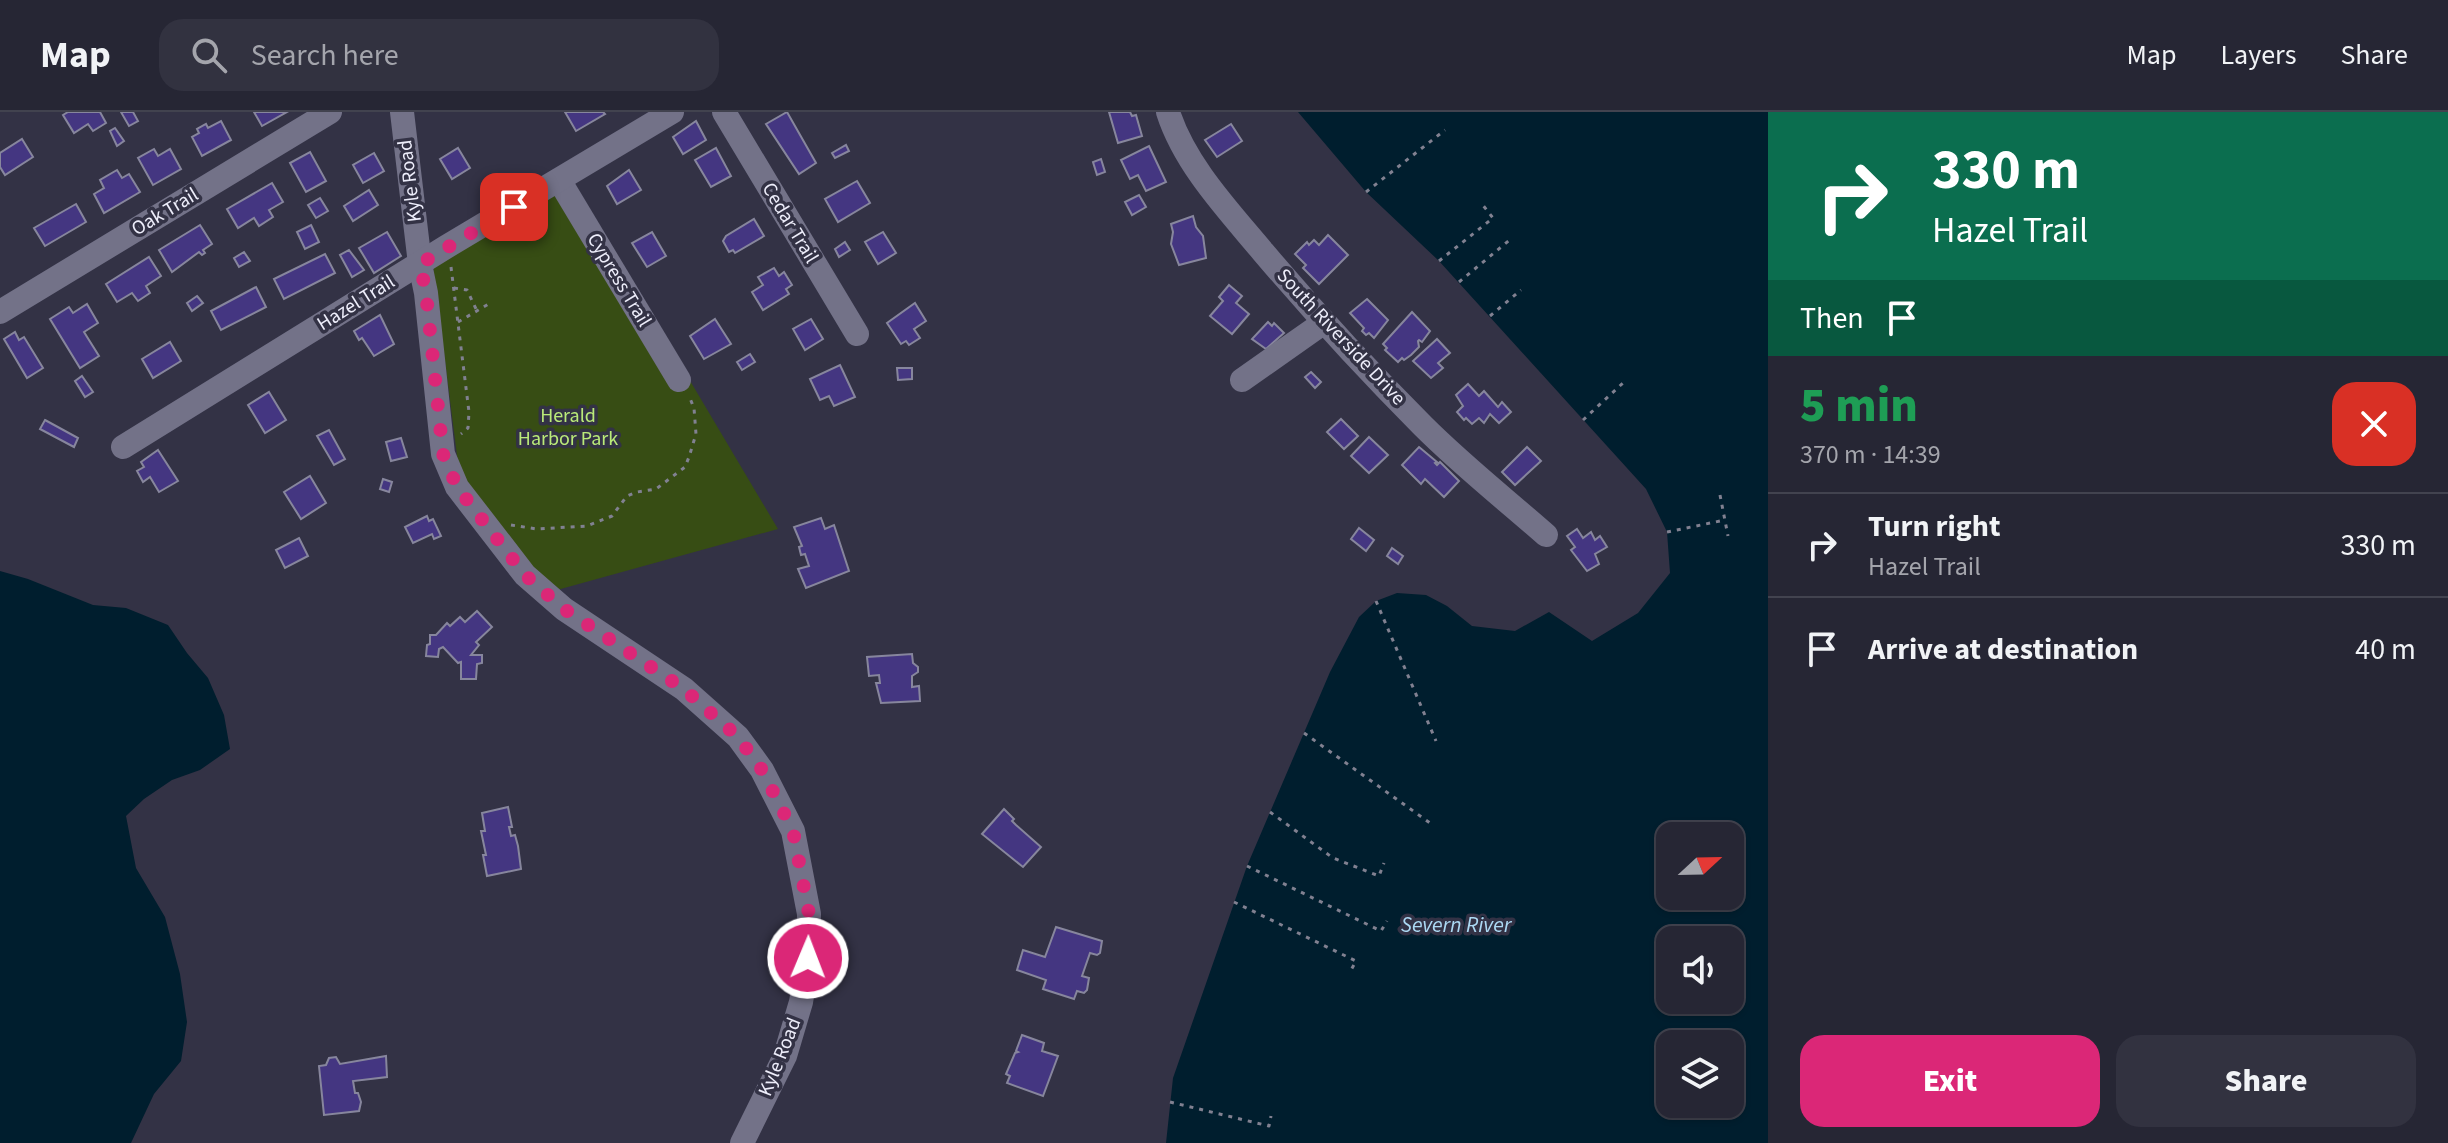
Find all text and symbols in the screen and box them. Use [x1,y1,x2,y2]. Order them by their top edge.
search box [159,19,719,91]
text: Map [40,28,111,82]
icon: search [187,33,231,77]
text: Search here [251,34,399,77]
text: Map [2126,35,2176,75]
text: Layers [2220,35,2296,75]
text: Share [2340,35,2408,75]
text: 330 m [1932,131,2080,210]
street label: Kyle Road [391,138,429,224]
icon: right [1800,144,1904,248]
pin [480,173,548,241]
street label: Cedar Trail [755,177,825,269]
street label: Oak Trail [126,181,204,243]
icon: arrive [492,185,536,229]
text: Hazel Trail [1932,205,2088,256]
street label: Cypress Trail [580,228,658,332]
street label: South Riverside Drive [1270,262,1412,412]
street label: Hazel Trail [312,268,400,338]
icon: arrive [1880,296,1924,340]
text: Then [1800,297,1864,340]
text: 5 min [1800,372,1918,440]
button: close [2332,382,2416,466]
park label: Herald Harbor Park [518,402,618,453]
text: 370 m · 14:39 [1800,436,1941,473]
text: Turn right [1868,505,2000,548]
icon: right [1800,523,1844,567]
text: 330 m [2340,524,2416,567]
text: Hazel Trail [1868,548,1981,585]
icon: arrive [1800,627,1844,671]
text: Arrive at destination [1868,628,2138,671]
text: 40 m [2355,628,2416,671]
north arrow [1656,822,1744,910]
map controls [1656,822,1744,1118]
water label: Severn River [1401,909,1513,941]
position arrow [766,916,850,1000]
button: sound [1656,926,1744,1014]
street label: Kyle Road [752,1014,808,1100]
button: layers [1656,1030,1744,1118]
button: Exit [1800,1035,2100,1127]
button: Share [2116,1035,2416,1127]

